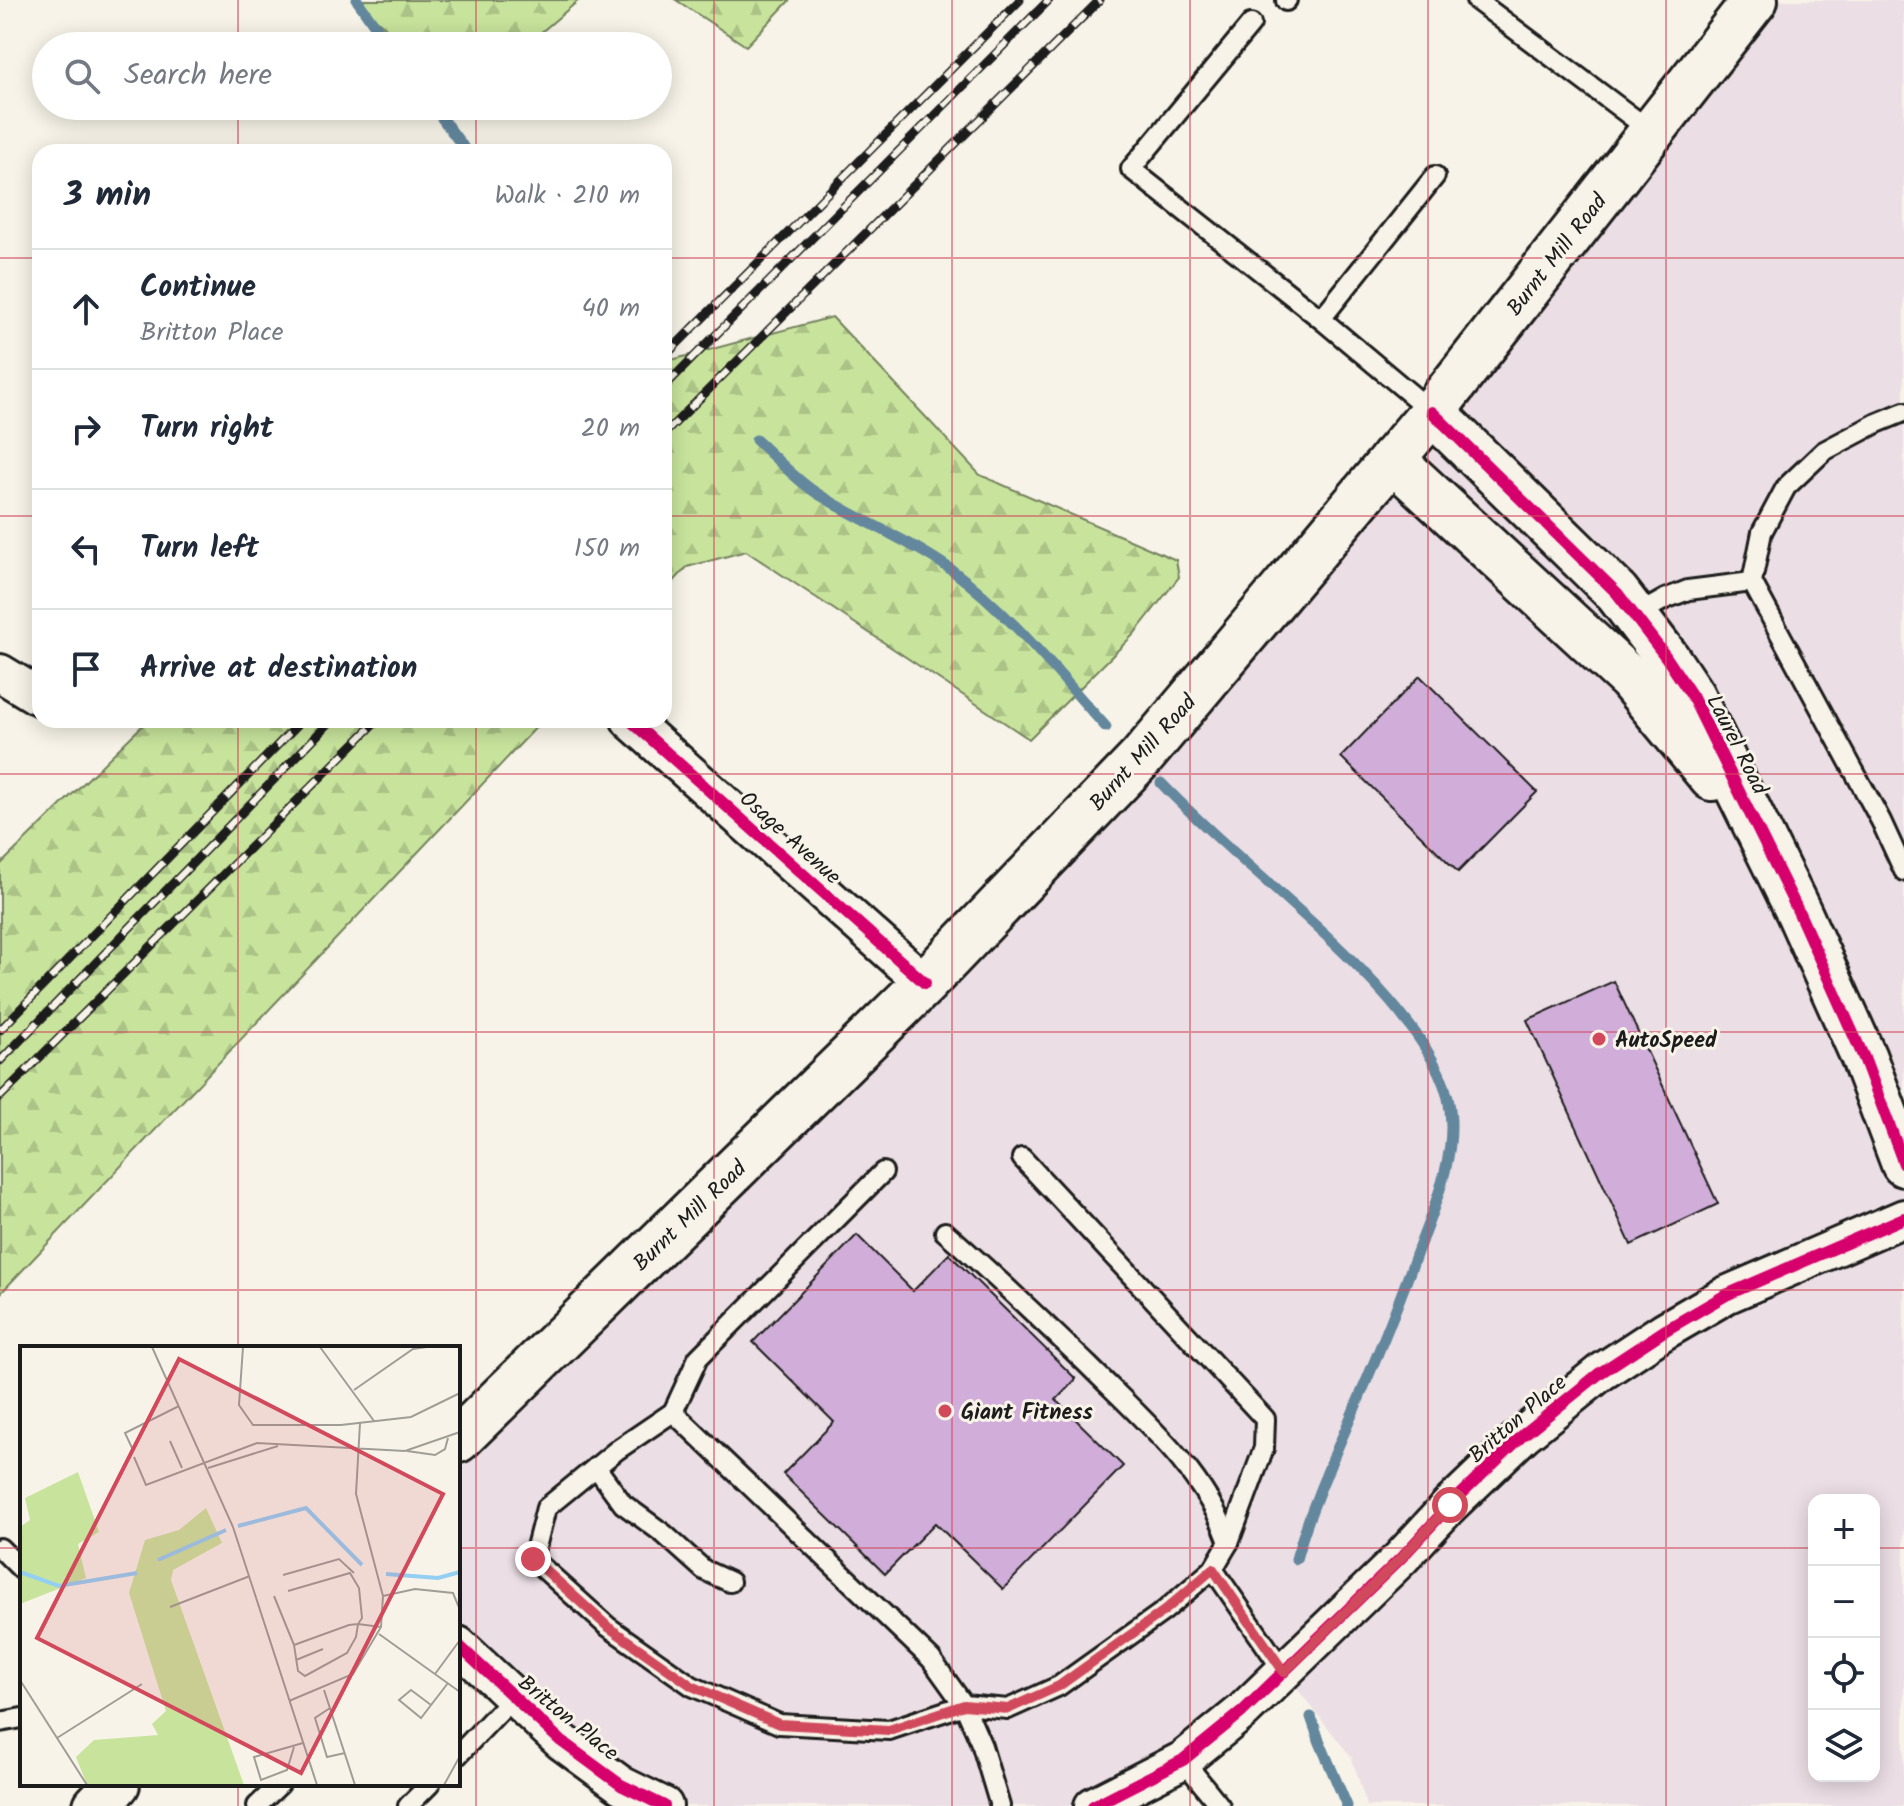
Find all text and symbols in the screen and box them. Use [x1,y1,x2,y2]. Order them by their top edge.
search box [32,32,672,120]
text: Search here [124,52,272,100]
icon: search [60,54,104,98]
text: 3 min [64,169,151,223]
text: Walk · 210 m [495,175,640,217]
street label: Burnt Mill Road [1499,186,1618,324]
text: Continue [140,264,256,312]
icon: ahead [64,287,108,331]
text: 40 m [582,288,640,330]
text: Britton Place [140,312,284,354]
text: Turn right [140,405,273,453]
icon: right [64,407,108,451]
text: 20 m [581,408,640,450]
text: Turn left [140,525,259,573]
icon: left [64,527,108,571]
text: 150 m [574,528,640,570]
text: Arrive at destination [140,645,417,693]
icon: arrive [64,647,108,691]
street label: Burnt Mill Road [1082,686,1207,820]
street label: Laurel Road [1696,689,1776,802]
street label: Osage Avenue [730,783,848,894]
place label: AutoSpeed [1615,1024,1718,1059]
marker: AutoSpeed [1590,1030,1608,1048]
street label: Burnt Mill Road [626,1152,757,1281]
inset map [20,1346,460,1786]
street label: Britton Place [1461,1367,1576,1473]
place label: Giant Fitness [961,1396,1093,1431]
marker: Giant Fitness [936,1402,954,1420]
route start [1432,1487,1468,1523]
map controls [1808,1494,1880,1782]
button: + [1808,1494,1880,1566]
route end [515,1541,551,1577]
button: − [1808,1566,1880,1638]
button: locate [1808,1638,1880,1710]
street label: Britton Place [509,1667,626,1771]
button: layers [1808,1710,1880,1782]

